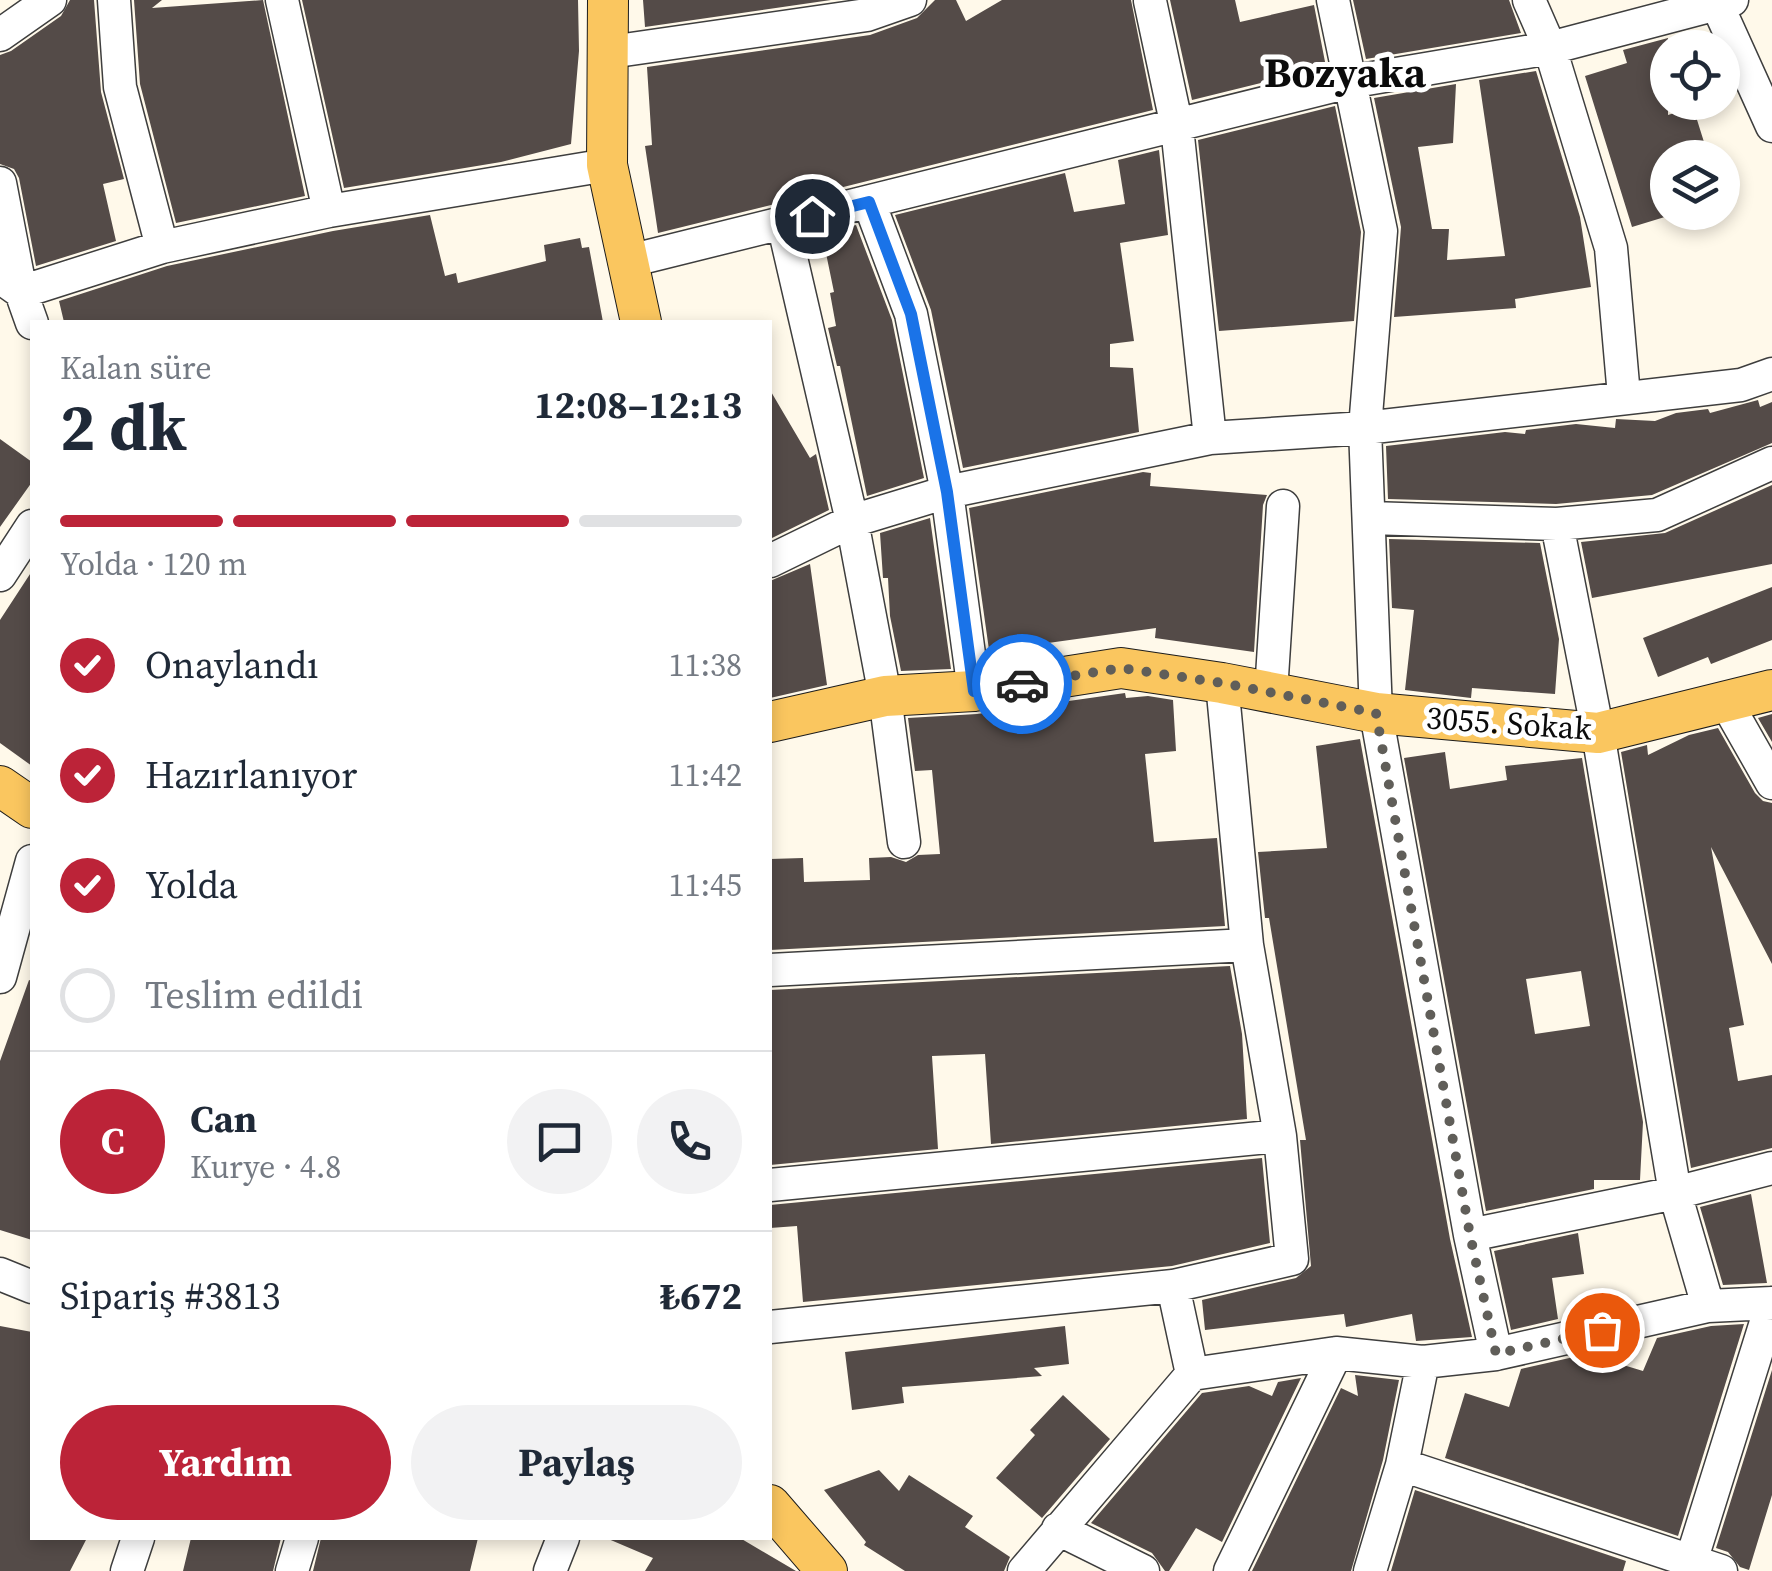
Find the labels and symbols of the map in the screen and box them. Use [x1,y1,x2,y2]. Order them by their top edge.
district label: Bozyaka [1264,43,1427,101]
pin [770,174,855,259]
courier [972,634,1072,734]
street label: 3055. Sokak [1425,695,1594,751]
pin [1560,1288,1645,1373]

